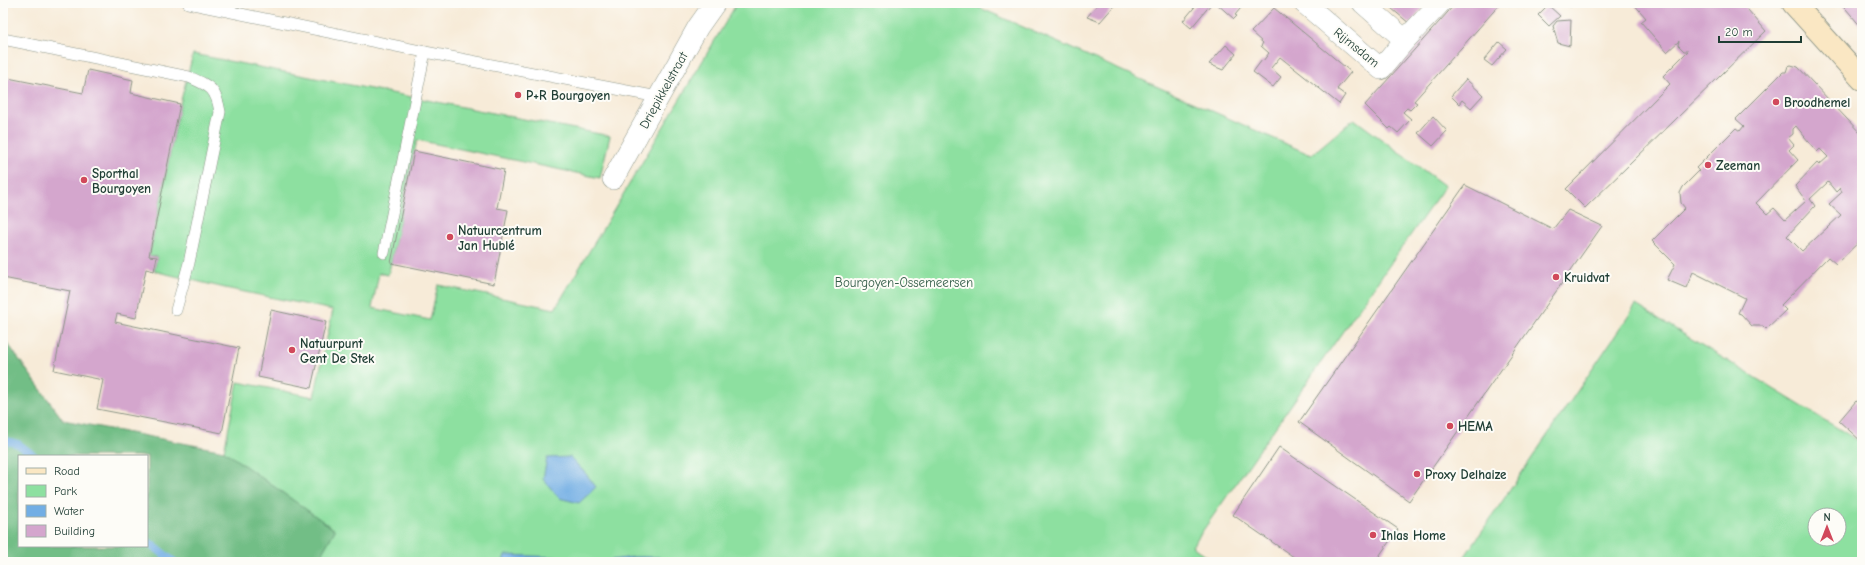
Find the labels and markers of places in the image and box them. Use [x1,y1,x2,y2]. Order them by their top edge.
place label: P+R Bourgoyen [526,88,610,103]
marker: P+R Bourgoyen [513,90,523,100]
place label: Broodhemel [1784,95,1850,110]
marker: Broodhemel [1771,97,1781,107]
place label: Zeeman [1716,158,1760,173]
marker: Zeeman [1703,160,1713,170]
place label: Sporthal Bourgoyen [92,166,151,196]
marker: Sporthal Bourgoyen [79,175,89,185]
place label: Natuurcentrum Jan Hublé [458,223,542,253]
marker: Natuurcentrum Jan Hublé [445,232,455,242]
place label: Kruidvat [1564,270,1610,285]
marker: Kruidvat [1551,272,1561,282]
place label: Natuurpunt Gent De Stek [300,336,375,366]
marker: Natuurpunt Gent De Stek [287,345,297,355]
place label: HEMA [1458,419,1493,434]
marker: HEMA [1445,421,1455,431]
place label: Proxy Delhaize [1425,467,1507,482]
marker: Proxy Delhaize [1412,469,1422,479]
place label: Ihlas Home [1381,528,1446,543]
marker: Ihlas Home [1368,530,1378,540]

